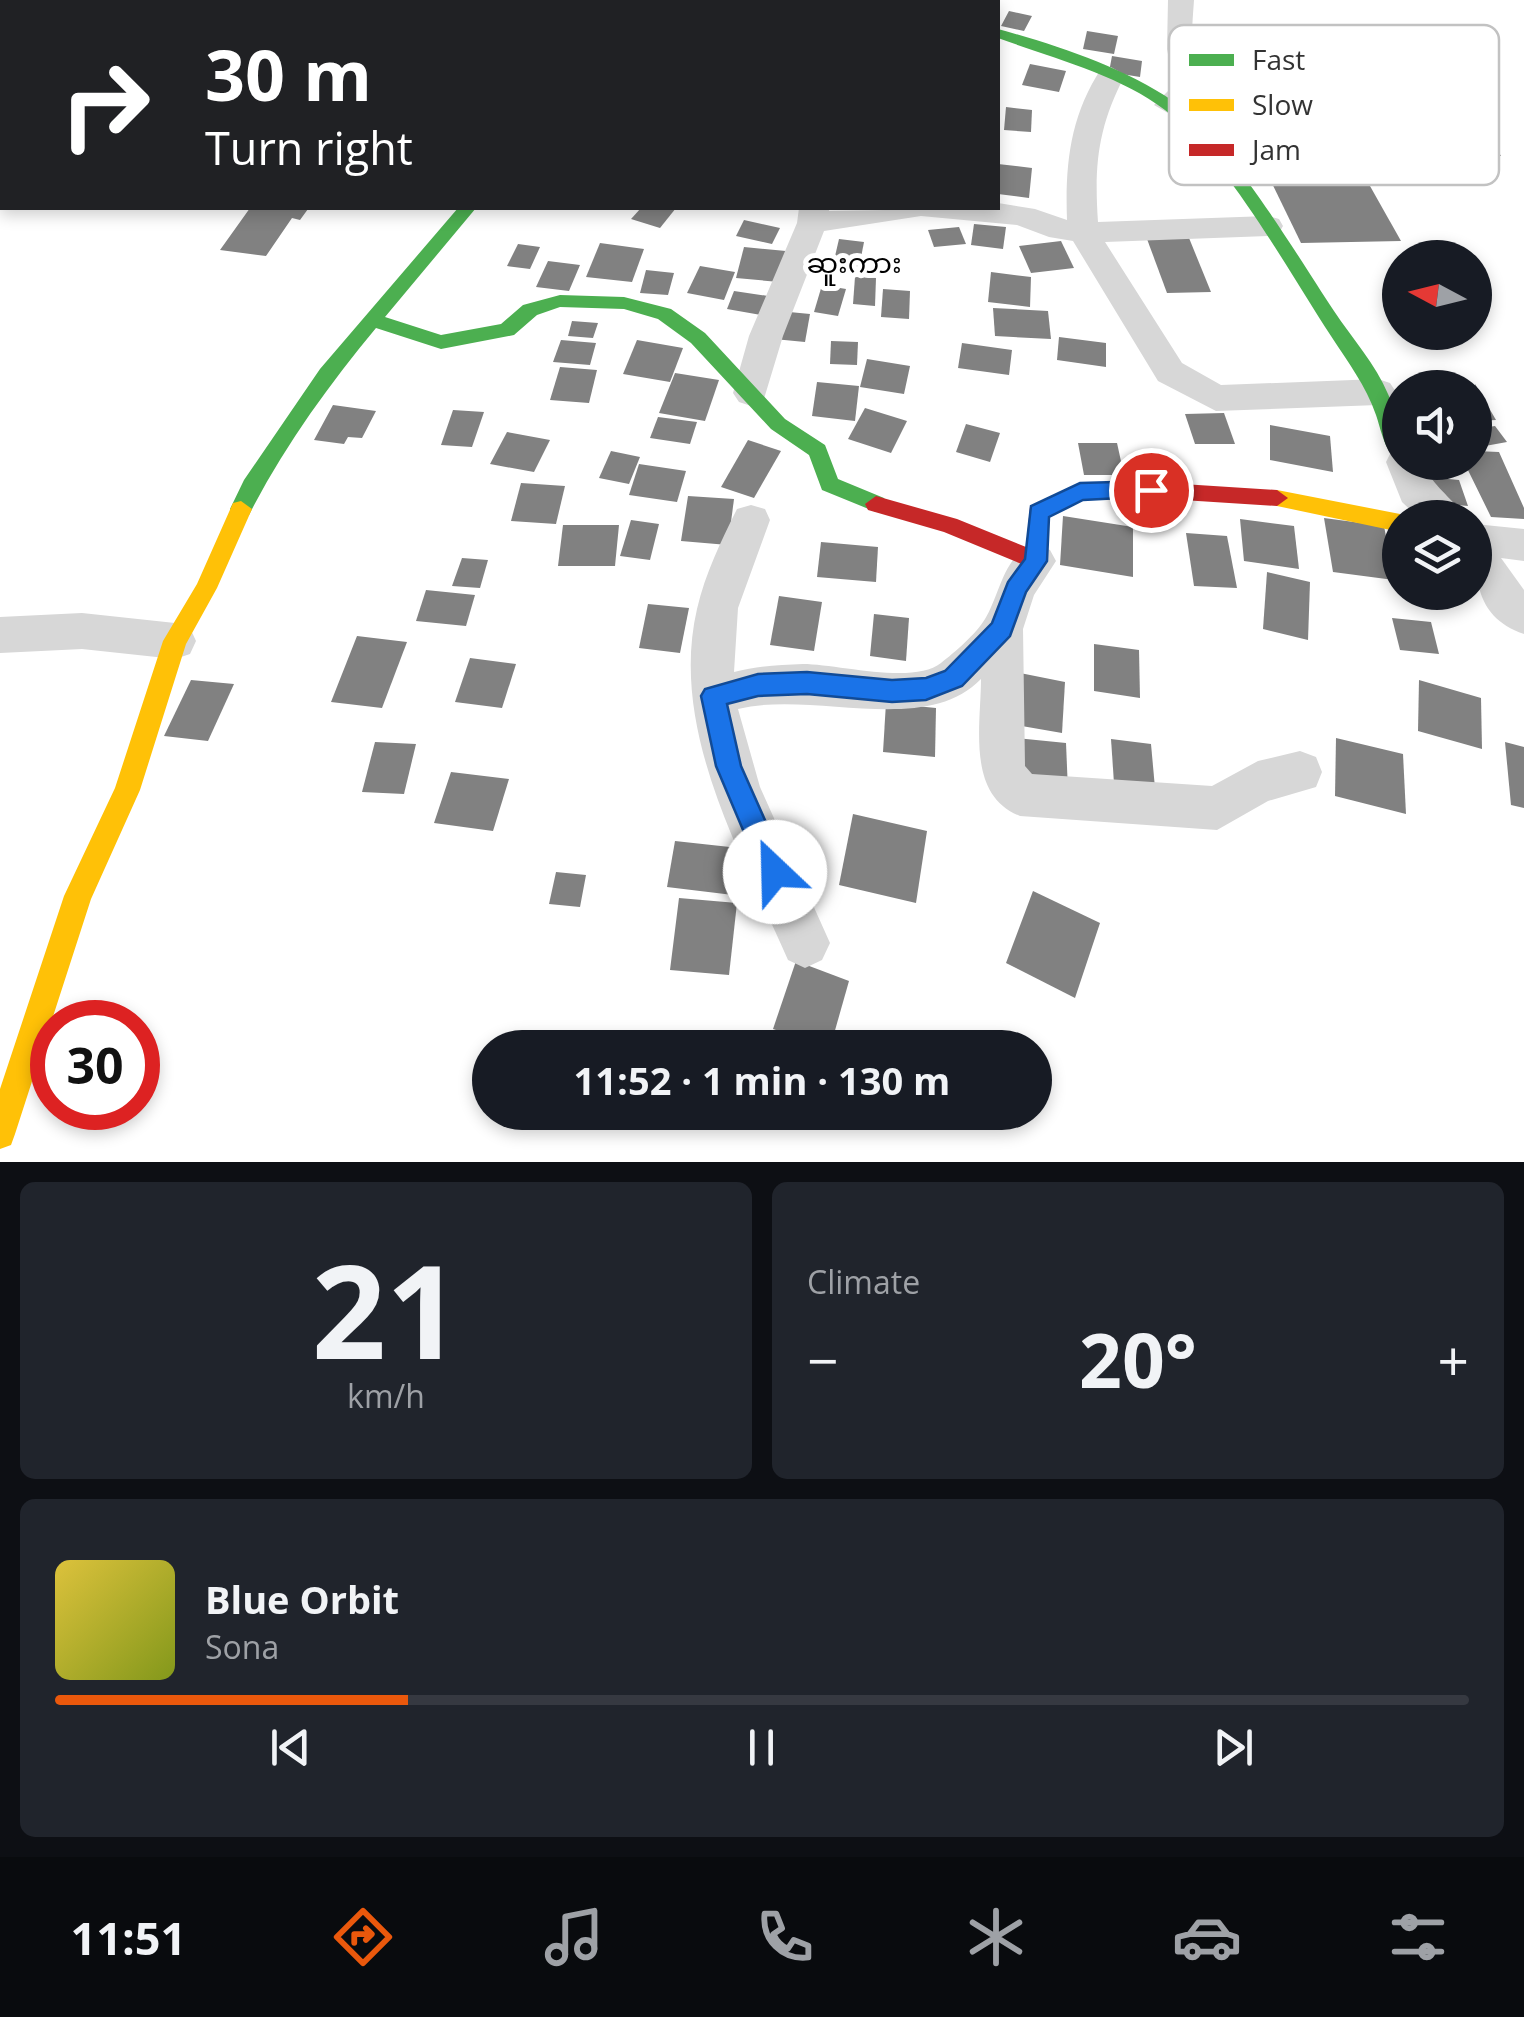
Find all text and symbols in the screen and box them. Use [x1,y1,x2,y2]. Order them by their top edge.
legend [1169,25,1499,185]
text: 30 m [205,26,372,122]
icon: right [40,40,170,170]
text: Fast [1252,40,1305,78]
text: Slow [1252,85,1313,123]
text: Turn right [205,117,413,178]
text: Jam [1249,130,1301,168]
north arrow [1382,240,1492,350]
map controls [1382,240,1492,610]
district label: ဆူးကား [806,243,902,286]
button: sound [1382,370,1492,480]
pin [1109,448,1194,533]
icon: arrive [1124,463,1179,518]
button: layers [1382,500,1492,610]
position arrow [723,820,827,924]
speed limit sign: 30 [30,1000,160,1130]
text: 11:52 · 1 min · 130 m [574,1054,950,1106]
text: 21 [312,1220,460,1397]
text: Climate [807,1260,920,1303]
text: 20° [1079,1308,1197,1410]
text: − [807,1322,838,1397]
text: + [1438,1322,1469,1397]
text: km/h [347,1374,425,1417]
text: Blue Orbit [205,1573,399,1625]
text: Sona [205,1625,279,1668]
icon: previous [263,1720,318,1775]
icon: pause [734,1720,789,1775]
icon: next [1206,1720,1261,1775]
icon: directions [328,1902,398,1972]
icon: music [539,1902,609,1972]
icon: phone [750,1902,820,1972]
icon: climate [961,1902,1031,1972]
icon: car [1172,1902,1242,1972]
icon: filters [1383,1902,1453,1972]
text: 11:51 [71,1907,186,1968]

